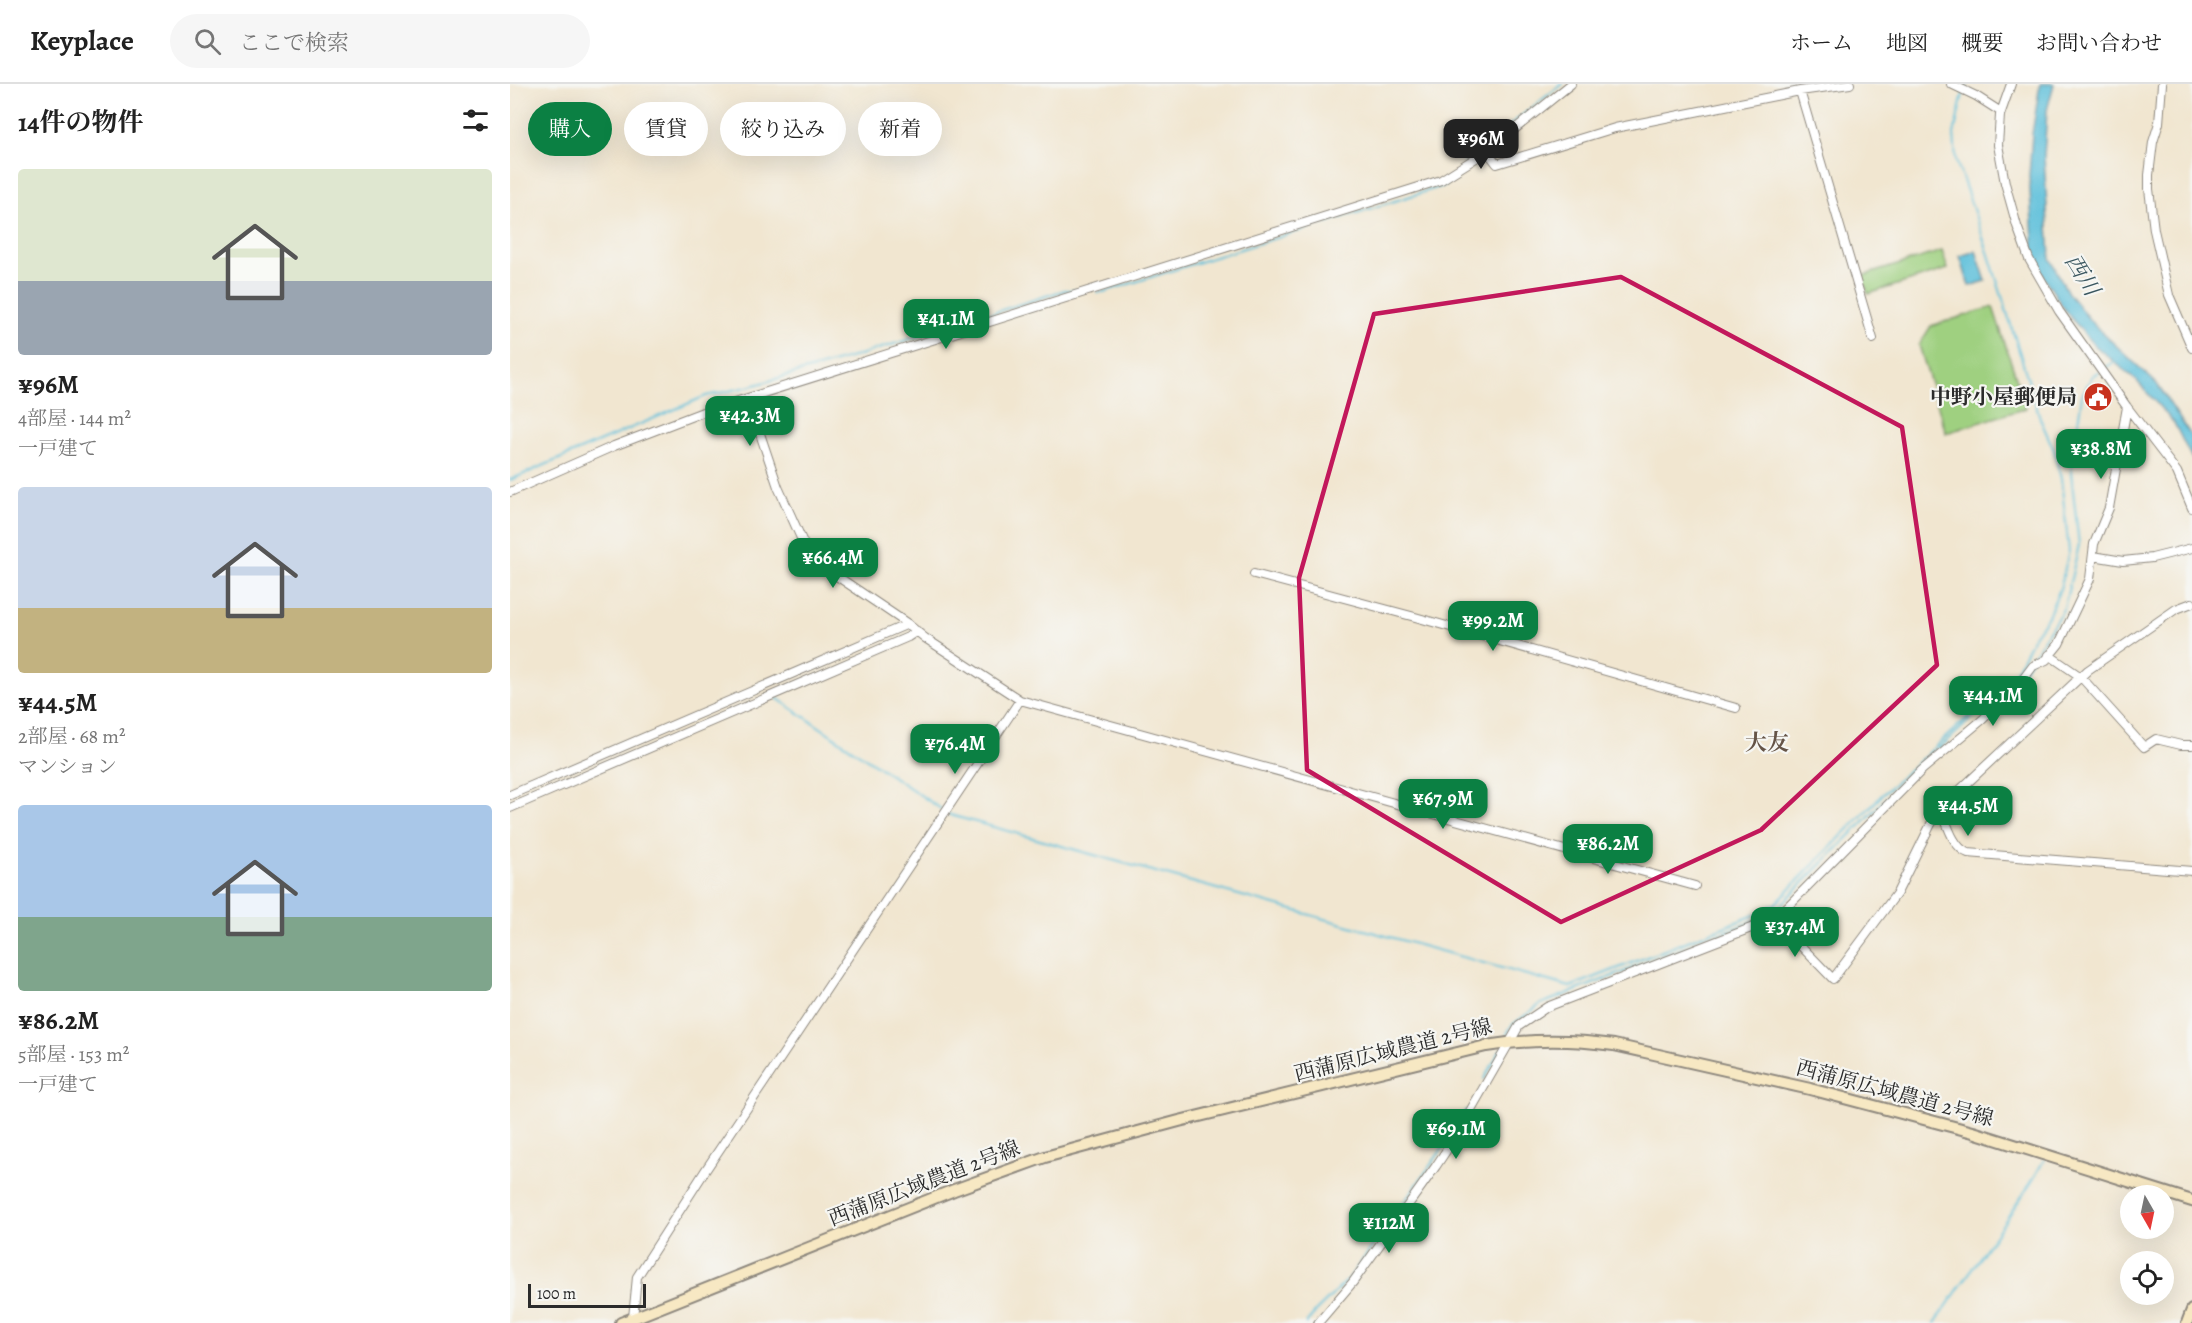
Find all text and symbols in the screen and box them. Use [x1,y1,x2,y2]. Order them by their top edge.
search box [170,14,590,68]
text: Keyplace [30,22,134,60]
icon: search [191,25,224,58]
text: ここで検索 [239,28,349,58]
text: ホーム [1790,29,1853,57]
text: 地図 [1886,29,1928,57]
text: 概要 [1961,29,2003,57]
text: お問い合わせ [2036,29,2162,57]
chip: 購入 [528,102,612,156]
chip: 賃貸 [624,102,708,156]
chip: 絞り込み [720,102,846,156]
chip: 新着 [858,102,942,156]
icon: filters [459,104,492,137]
text: 14件の物件 [18,105,144,140]
pin: ¥96M [1445,119,1517,170]
text: ¥96M [1458,125,1504,152]
icon: home [201,208,309,316]
water label: 西川 [2058,248,2107,303]
pin: ¥41.1M [897,299,995,350]
text: ¥41.1M [917,305,975,332]
text: ¥96M [18,367,79,402]
public building icon: 中野小屋郵便局 [2082,381,2114,413]
place label: 中野小屋郵便局 [1930,383,2077,411]
pin: ¥42.3M [701,396,799,447]
text: ¥42.3M [719,402,781,429]
text: 4部屋 · 144 m² [18,405,131,432]
pin: ¥38.8M [2052,429,2150,480]
text: 一戸建て [18,435,98,462]
text: ¥38.8M [2070,435,2132,462]
icon: home [201,526,309,634]
pin: ¥66.4M [784,538,882,589]
text: ¥66.4M [802,544,864,571]
pin: ¥99.2M [1444,601,1542,652]
text: ¥99.2M [1462,607,1524,634]
pin: ¥44.1M [1944,676,2042,727]
text: ¥44.1M [1963,682,2023,709]
text: ¥44.5M [18,685,97,720]
text: 2部屋 · 68 m² [18,723,126,750]
pin: ¥76.4M [906,724,1004,775]
district label: 大友 [1745,728,1789,758]
text: ¥76.4M [924,730,986,757]
text: マンション [18,753,117,780]
pin: ¥67.9M [1394,779,1492,830]
text: ¥67.9M [1413,785,1473,812]
pin: ¥44.5M [1919,786,2017,837]
text: ¥44.5M [1937,792,1999,819]
pin: ¥86.2M [1559,824,1657,875]
text: ¥86.2M [1577,830,1639,857]
icon: home [201,844,309,952]
pin: ¥37.4M [1746,907,1844,958]
text: ¥37.4M [1765,913,1825,940]
text: ¥86.2M [18,1003,99,1038]
street label: 西蒲原広域農道 2号線 [1291,1012,1495,1088]
text: 5部屋 · 153 m² [18,1041,129,1068]
street label: 西蒲原広域農道 2号線 [1793,1053,1997,1133]
text: 一戸建て [18,1071,98,1098]
pin: ¥69.1M [1407,1109,1505,1160]
text: ¥69.1M [1426,1115,1486,1142]
street label: 西蒲原広域農道 2号線 [824,1134,1024,1232]
north arrow [2120,1185,2174,1239]
map controls [2120,1185,2174,1305]
pin: ¥112M [1347,1203,1431,1254]
text: ¥112M [1363,1209,1415,1236]
button: locate [2120,1251,2174,1305]
scale bar [528,1281,646,1308]
text: 100 m [537,1283,576,1305]

